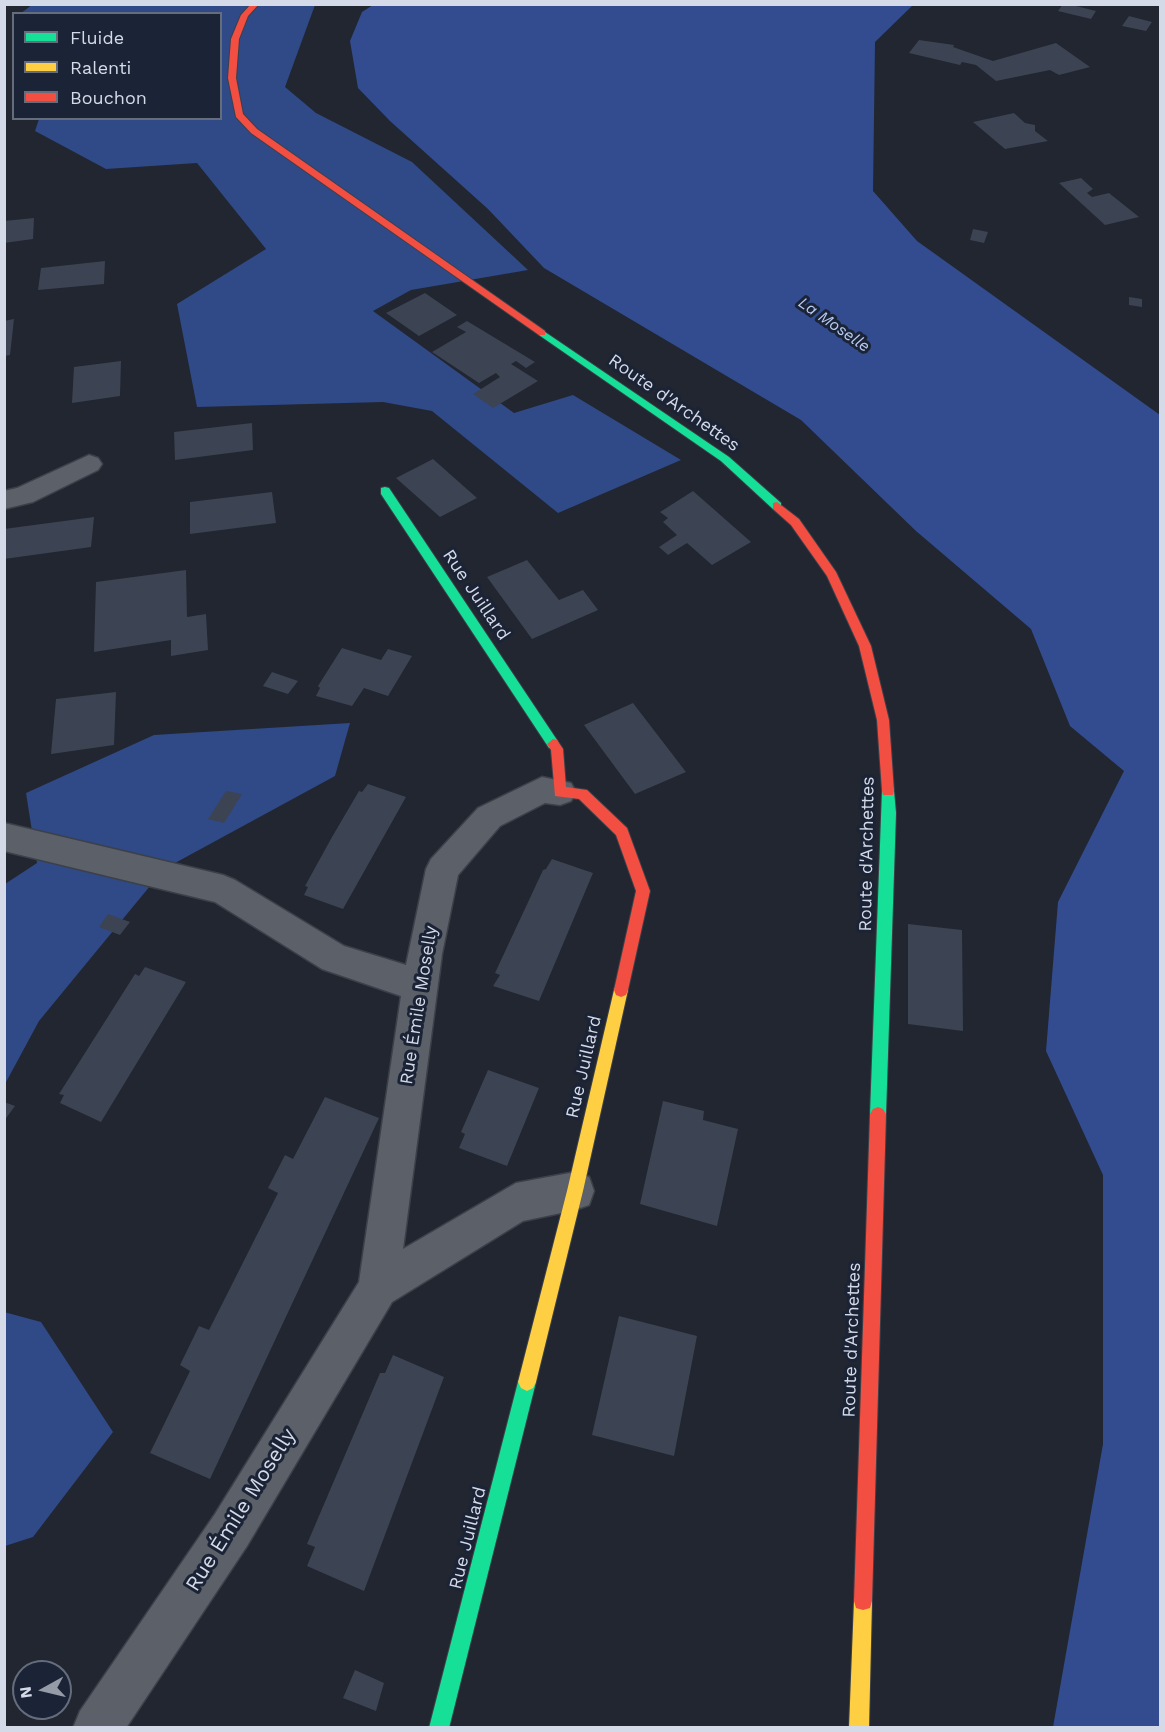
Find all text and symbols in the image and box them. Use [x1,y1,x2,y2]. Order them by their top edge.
legend [12,12,222,120]
text: Fluide [70,27,124,48]
text: Ralenti [70,57,131,78]
text: Bouchon [70,87,147,108]
water label: La Moselle [795,293,873,357]
street label: Route d'Archettes [604,350,744,456]
street label: Rue Juillard [438,545,514,645]
street label: Route d'Archettes [855,776,879,932]
street label: Rue Émile Moselly [396,924,442,1086]
street label: Rue Juillard [562,1013,606,1121]
street label: Route d'Archettes [838,1262,866,1418]
street label: Rue Émile Moselly [181,1424,301,1596]
street label: Rue Juillard [445,1485,491,1591]
north arrow [12,1660,72,1720]
text: N [15,1685,36,1699]

